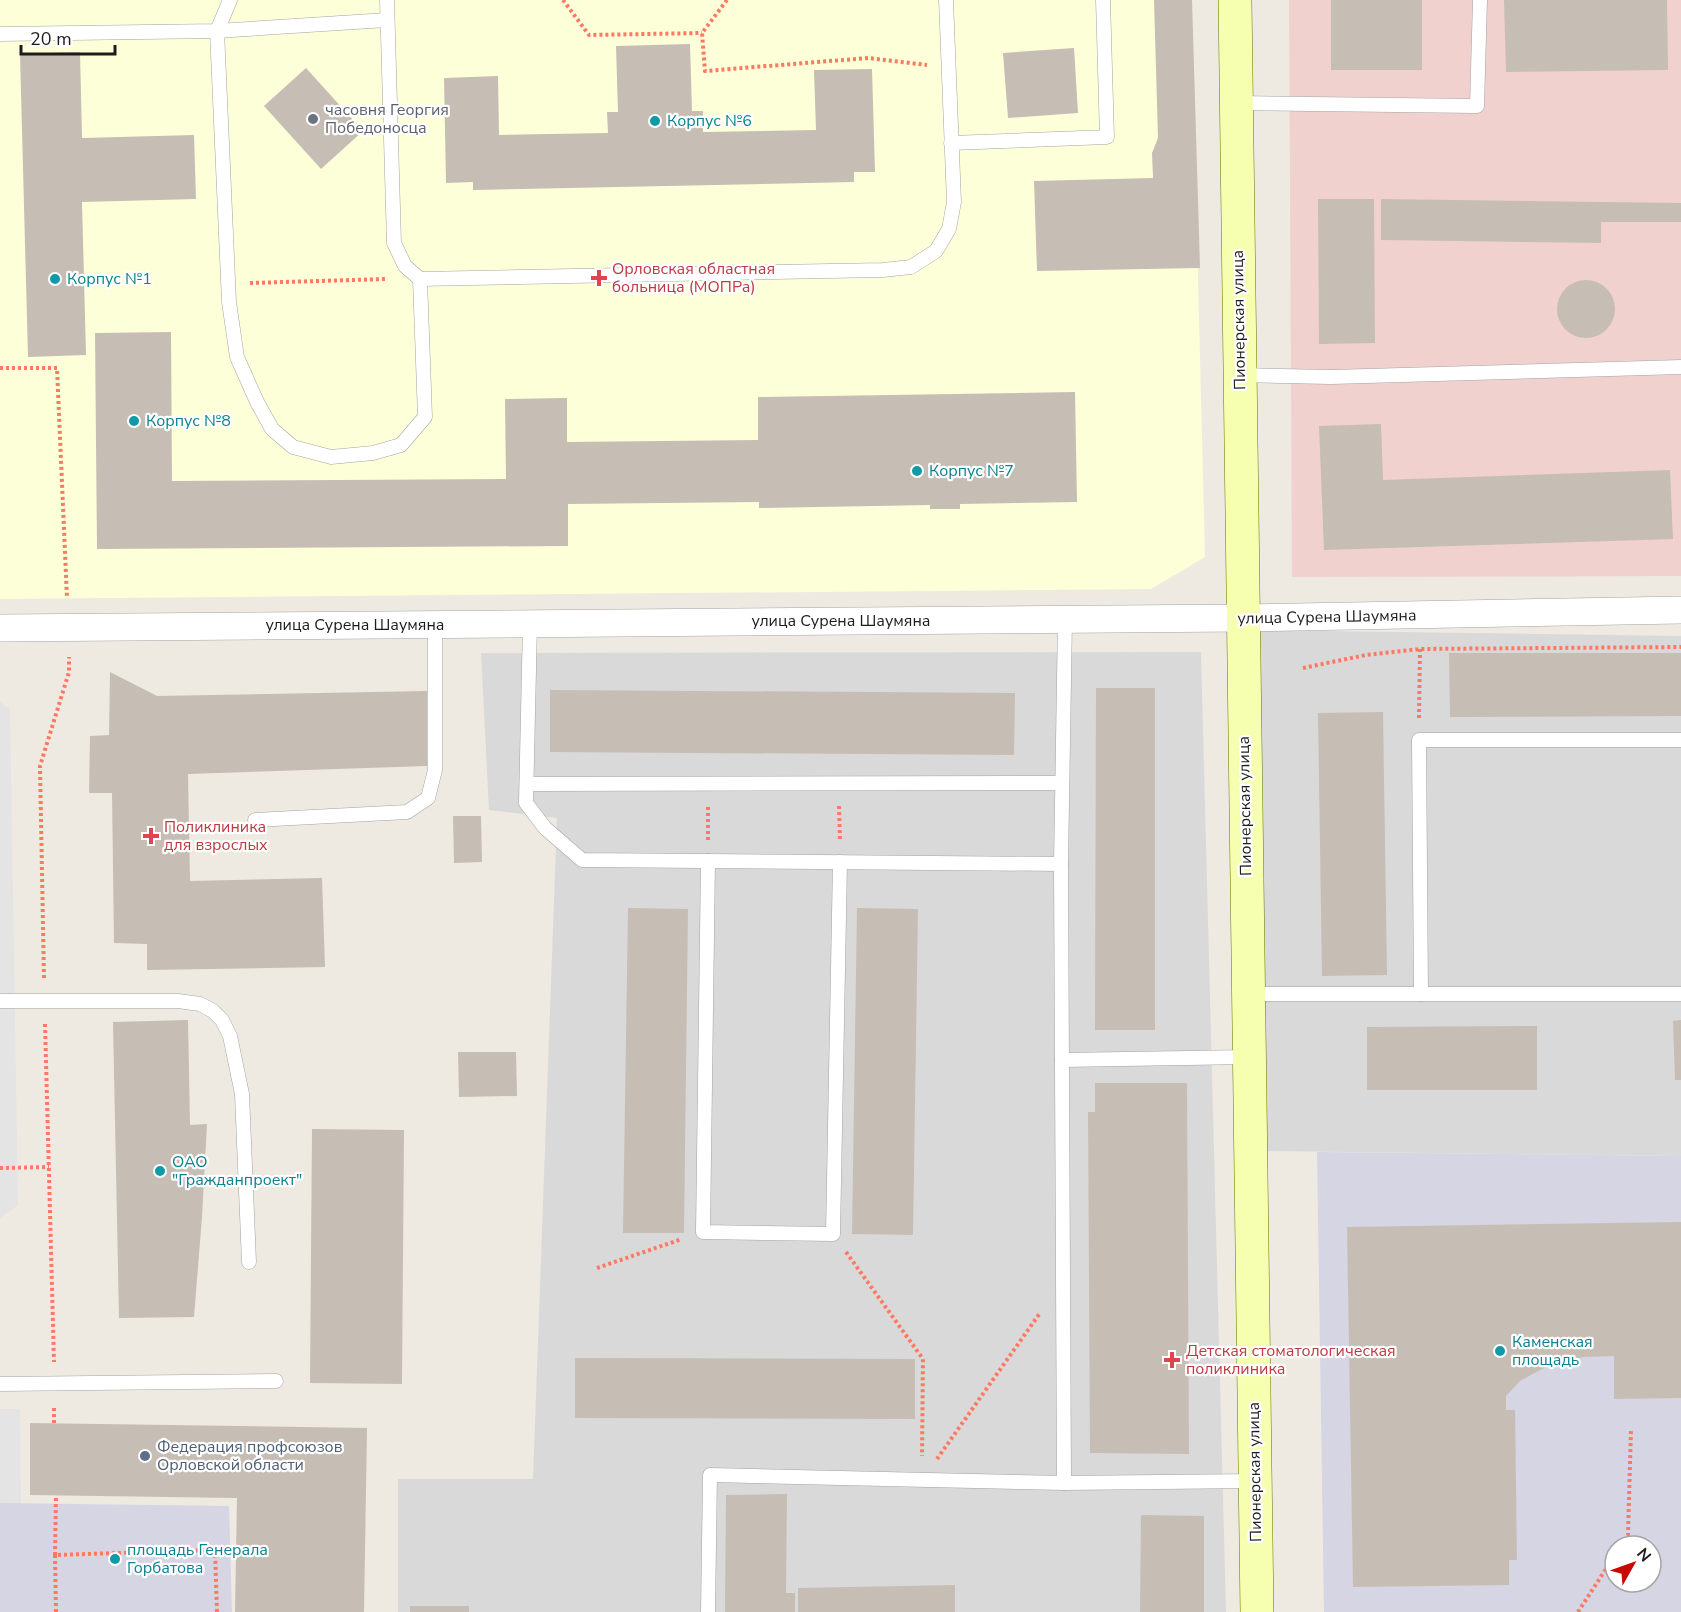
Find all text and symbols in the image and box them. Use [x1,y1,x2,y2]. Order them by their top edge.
scale bar [21,18,116,56]
text: 20 m [30,27,72,51]
place label: часовня Георгия Победоносца [325,99,449,139]
place label: Корпус №6 [667,110,752,132]
marker: часовня Георгия Победоносца [306,112,320,126]
marker: Корпус №6 [648,114,662,128]
street label: Пионерская улица [1227,250,1251,390]
place label: Орловская областная больница (МОПРа) [612,258,775,298]
place label: Корпус №1 [67,268,152,290]
marker: Орловская областная больница (МОПРа) [590,269,608,287]
marker: Корпус №1 [48,272,62,286]
place label: Корпус №8 [146,410,231,432]
marker: Корпус №8 [127,414,141,428]
place label: Корпус №7 [929,460,1014,482]
marker: Корпус №7 [910,464,924,478]
street label: улица Сурена Шаумяна [1237,604,1417,630]
street label: улица Сурена Шаумяна [752,610,930,632]
street label: улица Сурена Шаумяна [266,614,444,636]
street label: Пионерская улица [1233,736,1257,876]
place label: Поликлиника для взрослых [164,816,268,856]
marker: Поликлиника для взрослых [142,827,160,845]
place label: ОАО "Гражданпроект" [172,1151,302,1191]
marker: ОАО "Гражданпроект" [153,1164,167,1178]
place label: Каменская площадь [1512,1331,1593,1371]
place label: Детская стоматологическая поликлиника [1186,1340,1396,1380]
marker: Каменская площадь [1493,1344,1507,1358]
marker: Детская стоматологическая поликлиника [1163,1351,1181,1369]
street label: Пионерская улица [1243,1402,1267,1542]
place label: Федерация профсоюзов Орловской области [157,1436,343,1476]
marker: Федерация профсоюзов Орловской области [138,1449,152,1463]
north arrow [1603,1534,1663,1594]
place label: площадь Генерала Горбатова [127,1539,268,1579]
text: N [1631,1543,1656,1567]
marker: площадь Генерала Горбатова [108,1552,122,1566]

